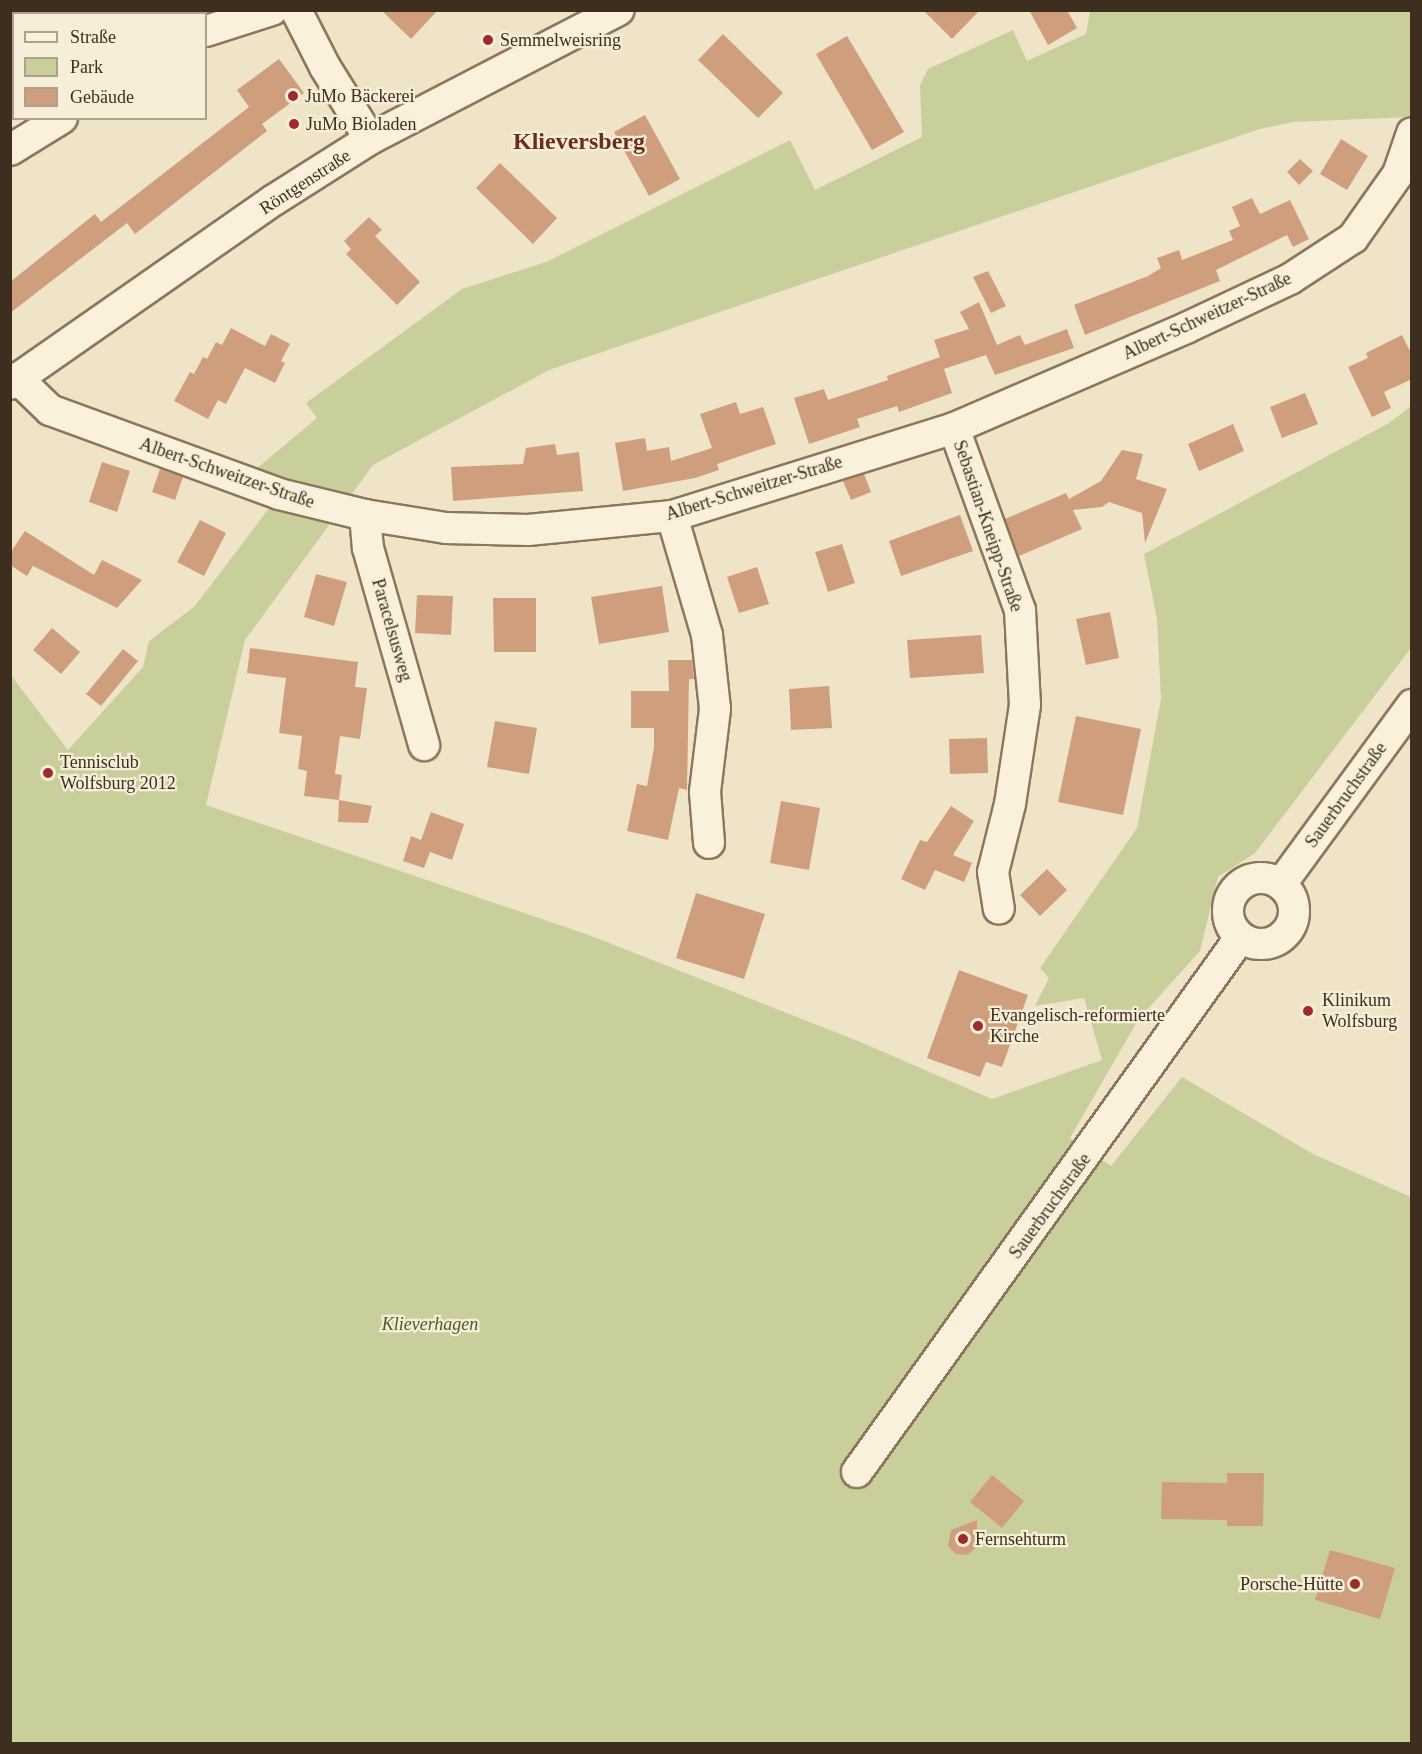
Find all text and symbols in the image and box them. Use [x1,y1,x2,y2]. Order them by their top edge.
legend [12,12,207,120]
text: Straße [70,27,116,47]
place label: Semmelweisring [500,29,621,51]
marker: Semmelweisring [481,33,495,47]
text: Park [70,57,103,77]
place label: JuMo Bäckerei [305,85,414,107]
text: Gebäude [70,87,134,107]
marker: JuMo Bäckerei [286,89,300,103]
place label: JuMo Bioladen [306,113,416,135]
marker: JuMo Bioladen [287,117,301,131]
district label: Klieversberg [513,128,645,156]
street label: Röntgenstraße [256,145,354,219]
street label: Albert-Schweitzer-Straße [1119,267,1295,365]
street label: Albert-Schweitzer-Straße [137,433,317,513]
street label: Sebastian-Kneipp-Straße [948,437,1028,615]
street label: Albert-Schweitzer-Straße [663,451,845,525]
street label: Paracelsusweg [367,576,417,684]
street label: Sauerbruchstraße [1301,738,1391,852]
place label: Tennisclub Wolfsburg 2012 [60,752,176,795]
marker: Tennisclub Wolfsburg 2012 [41,766,55,780]
place label: Klinikum Wolfsburg [1322,990,1397,1032]
marker: Klinikum Wolfsburg [1299,1002,1317,1020]
place label: Evangelisch-reformierte Kirche [990,1005,1165,1048]
marker: Evangelisch-reformierte Kirche [971,1019,985,1033]
street label: Sauerbruchstraße [1005,1149,1095,1263]
park label: Klieverhagen [382,1313,478,1335]
place label: Fernsehturm [975,1528,1066,1550]
marker: Fernsehturm [956,1532,970,1546]
place label: Porsche-Hütte [1240,1573,1343,1595]
marker: Porsche-Hütte [1348,1577,1362,1591]

